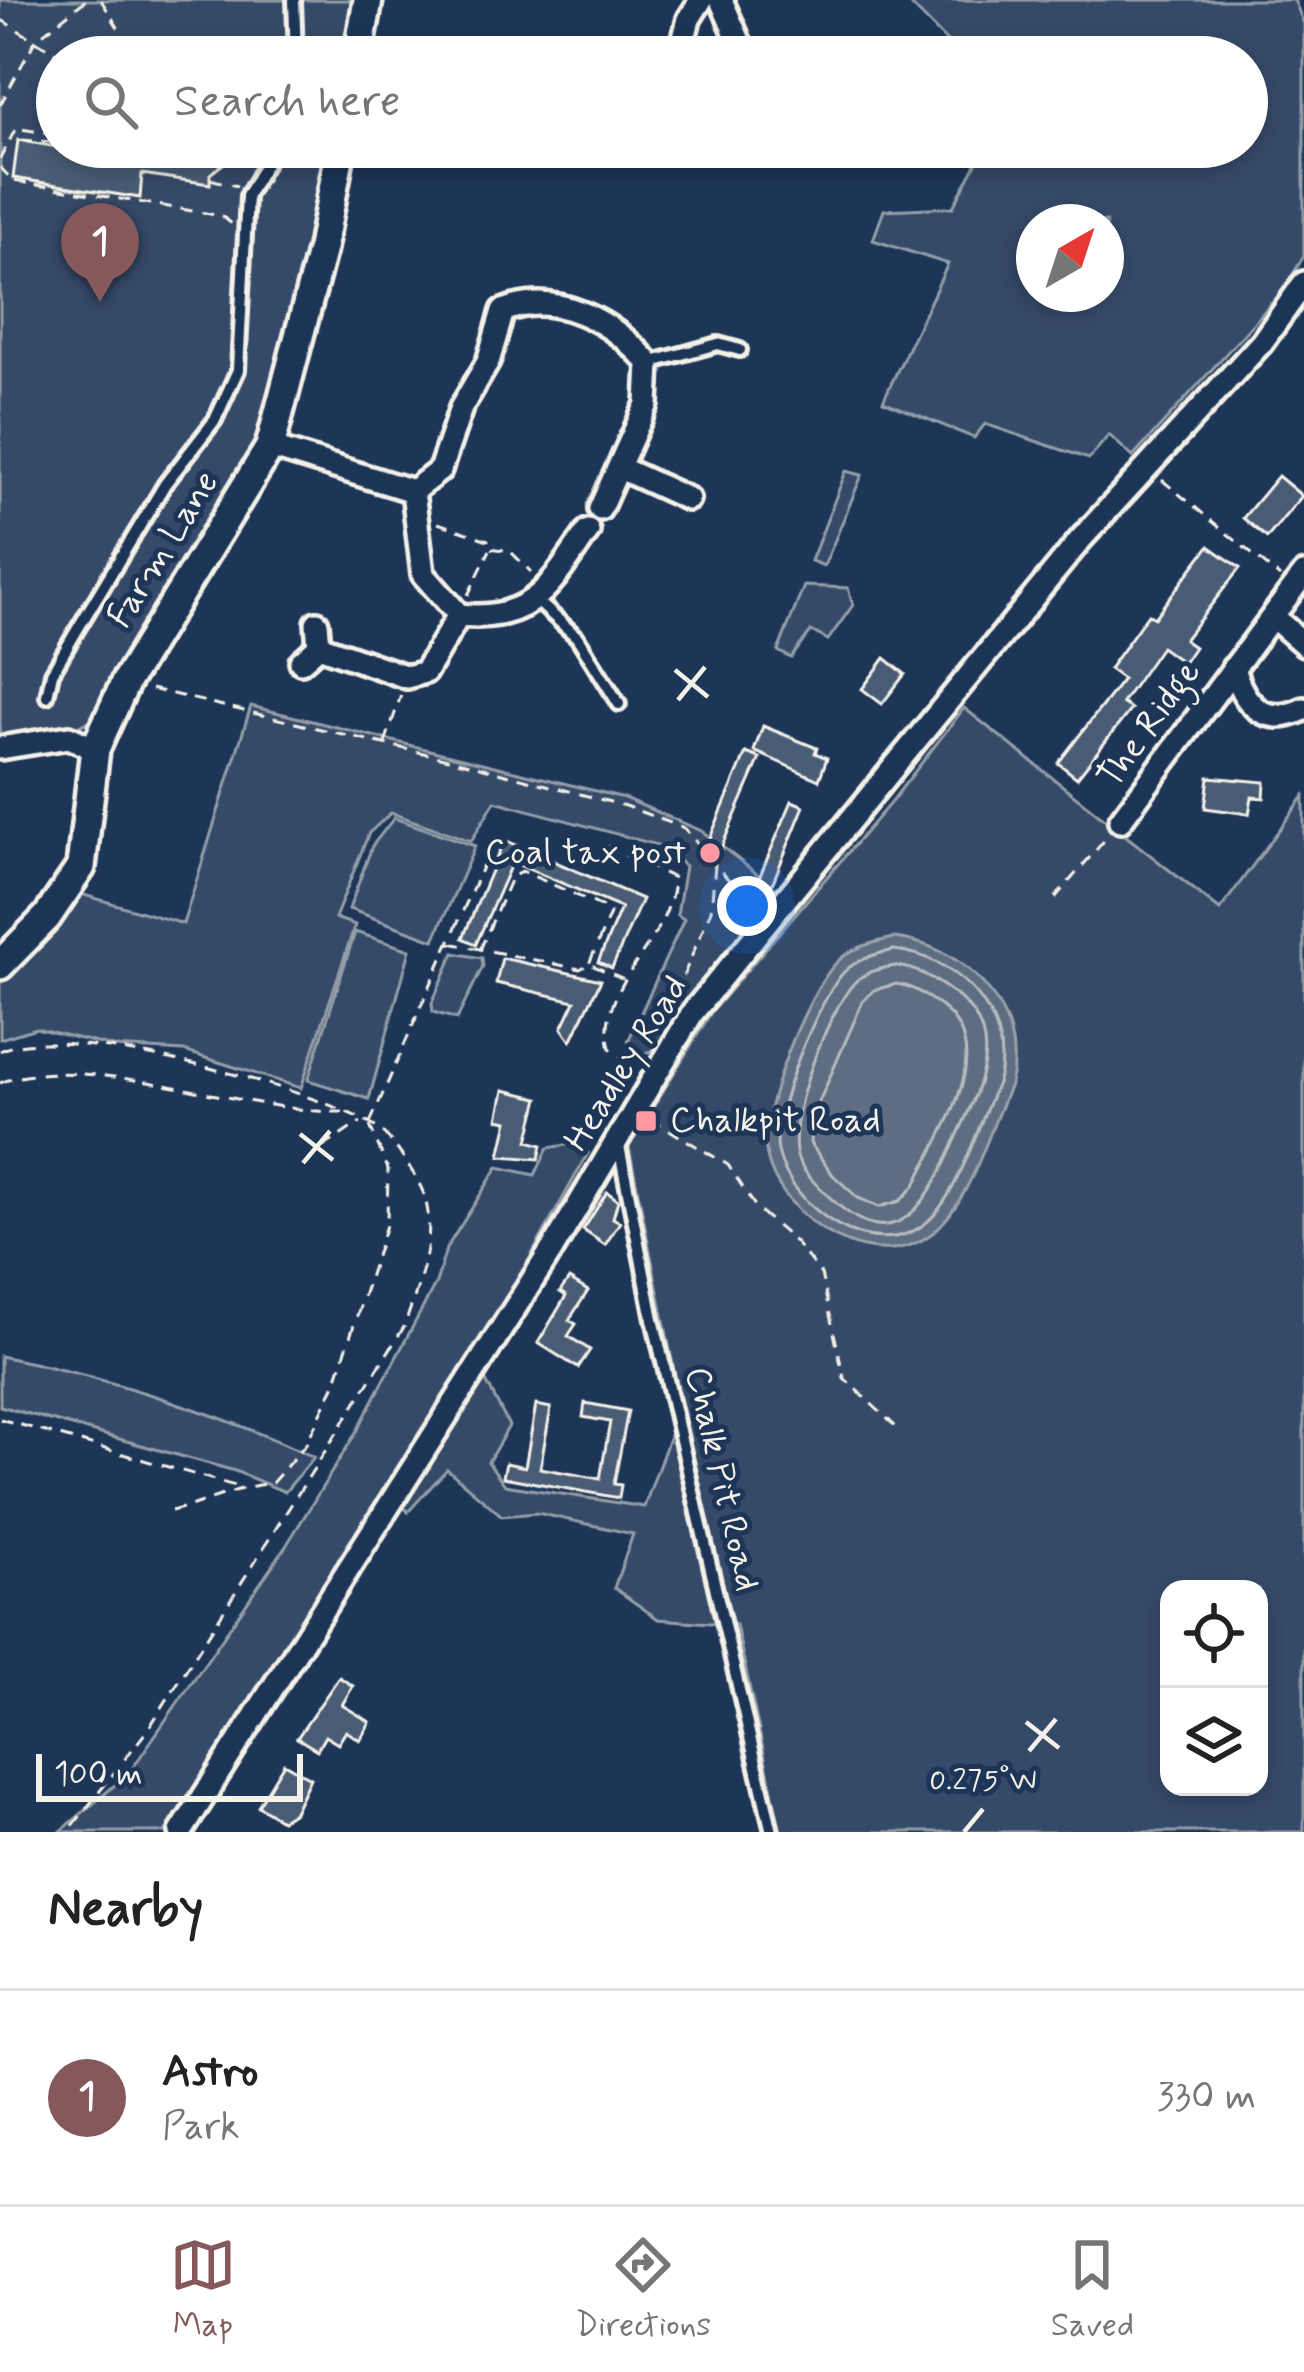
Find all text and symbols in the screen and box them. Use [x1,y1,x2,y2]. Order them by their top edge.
search box [36,36,1268,168]
icon: search [78,69,144,135]
text: Search here [174,73,401,132]
pin: 1 [61,203,139,302]
north arrow [1016,204,1124,312]
street label: Farm Lane [97,462,231,638]
street label: The Ridge [1088,651,1215,800]
place label: Coal tax post [485,830,686,877]
marker: Coal tax post [697,840,723,866]
your location [717,876,777,936]
street label: Headley Road [554,967,700,1161]
place label: Chalkpit Road [670,1098,881,1145]
marker: Chalkpit Road [633,1108,659,1134]
street label: Chalk Pit Road [672,1362,770,1596]
map controls [1160,1580,1268,1796]
button: locate [1160,1580,1268,1688]
button: layers [1160,1688,1268,1796]
scale bar [36,1748,303,1801]
text: 100 m [54,1753,143,1797]
text: 0.275°W [929,1761,1037,1800]
text: Nearby [48,1877,203,1943]
text: Astro [162,2043,258,2102]
text: 1 [78,2072,96,2123]
text: 330 m [1157,2072,1256,2123]
text: Park [162,2102,240,2153]
tab: Map [170,2232,236,2348]
tab: Directions [575,2232,711,2348]
tab: Saved [1051,2232,1134,2348]

